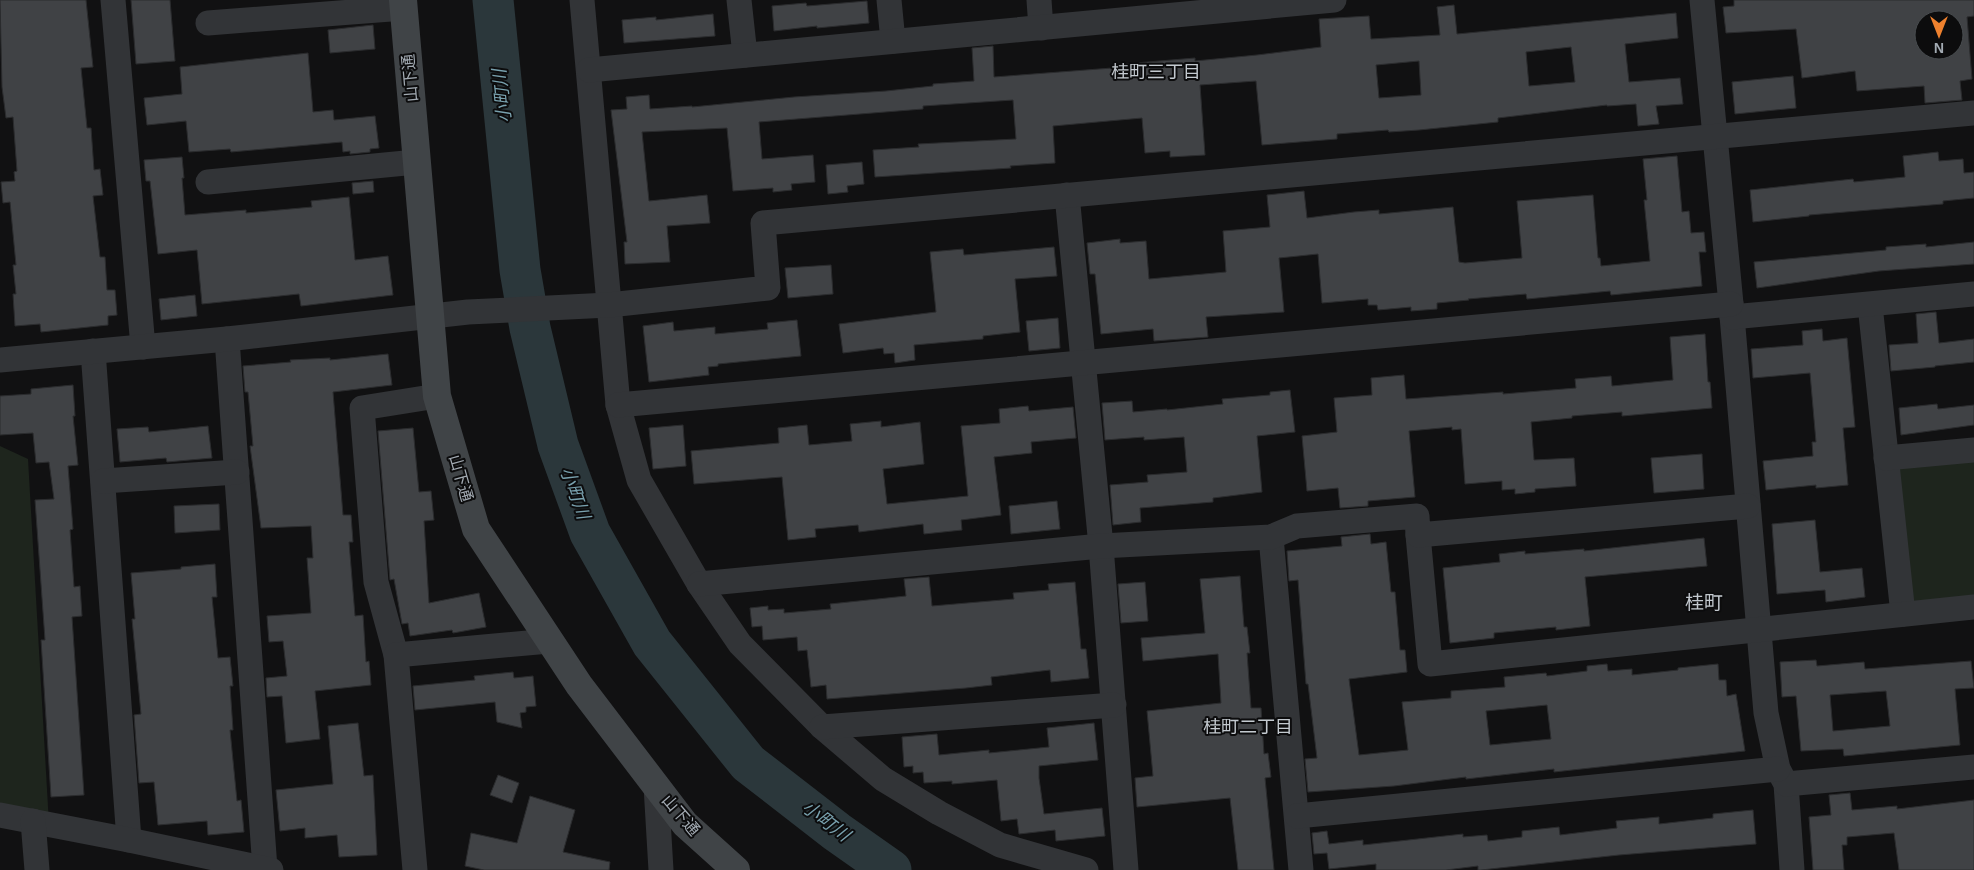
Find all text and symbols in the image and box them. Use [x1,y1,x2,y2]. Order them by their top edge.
north arrow [1914,10,1964,60]
text: N [1934,40,1944,56]
street label: 山下通 [399,53,421,103]
district label: 桂町三丁目 [1111,62,1201,82]
water label: 小町川 [489,66,515,124]
street label: 山下通 [446,453,476,503]
water label: 小町川 [556,464,594,524]
district label: 桂町 [1685,592,1723,613]
district label: 桂町二丁目 [1203,717,1293,737]
street label: 山下通 [659,791,703,839]
water label: 小町川 [798,797,855,846]

